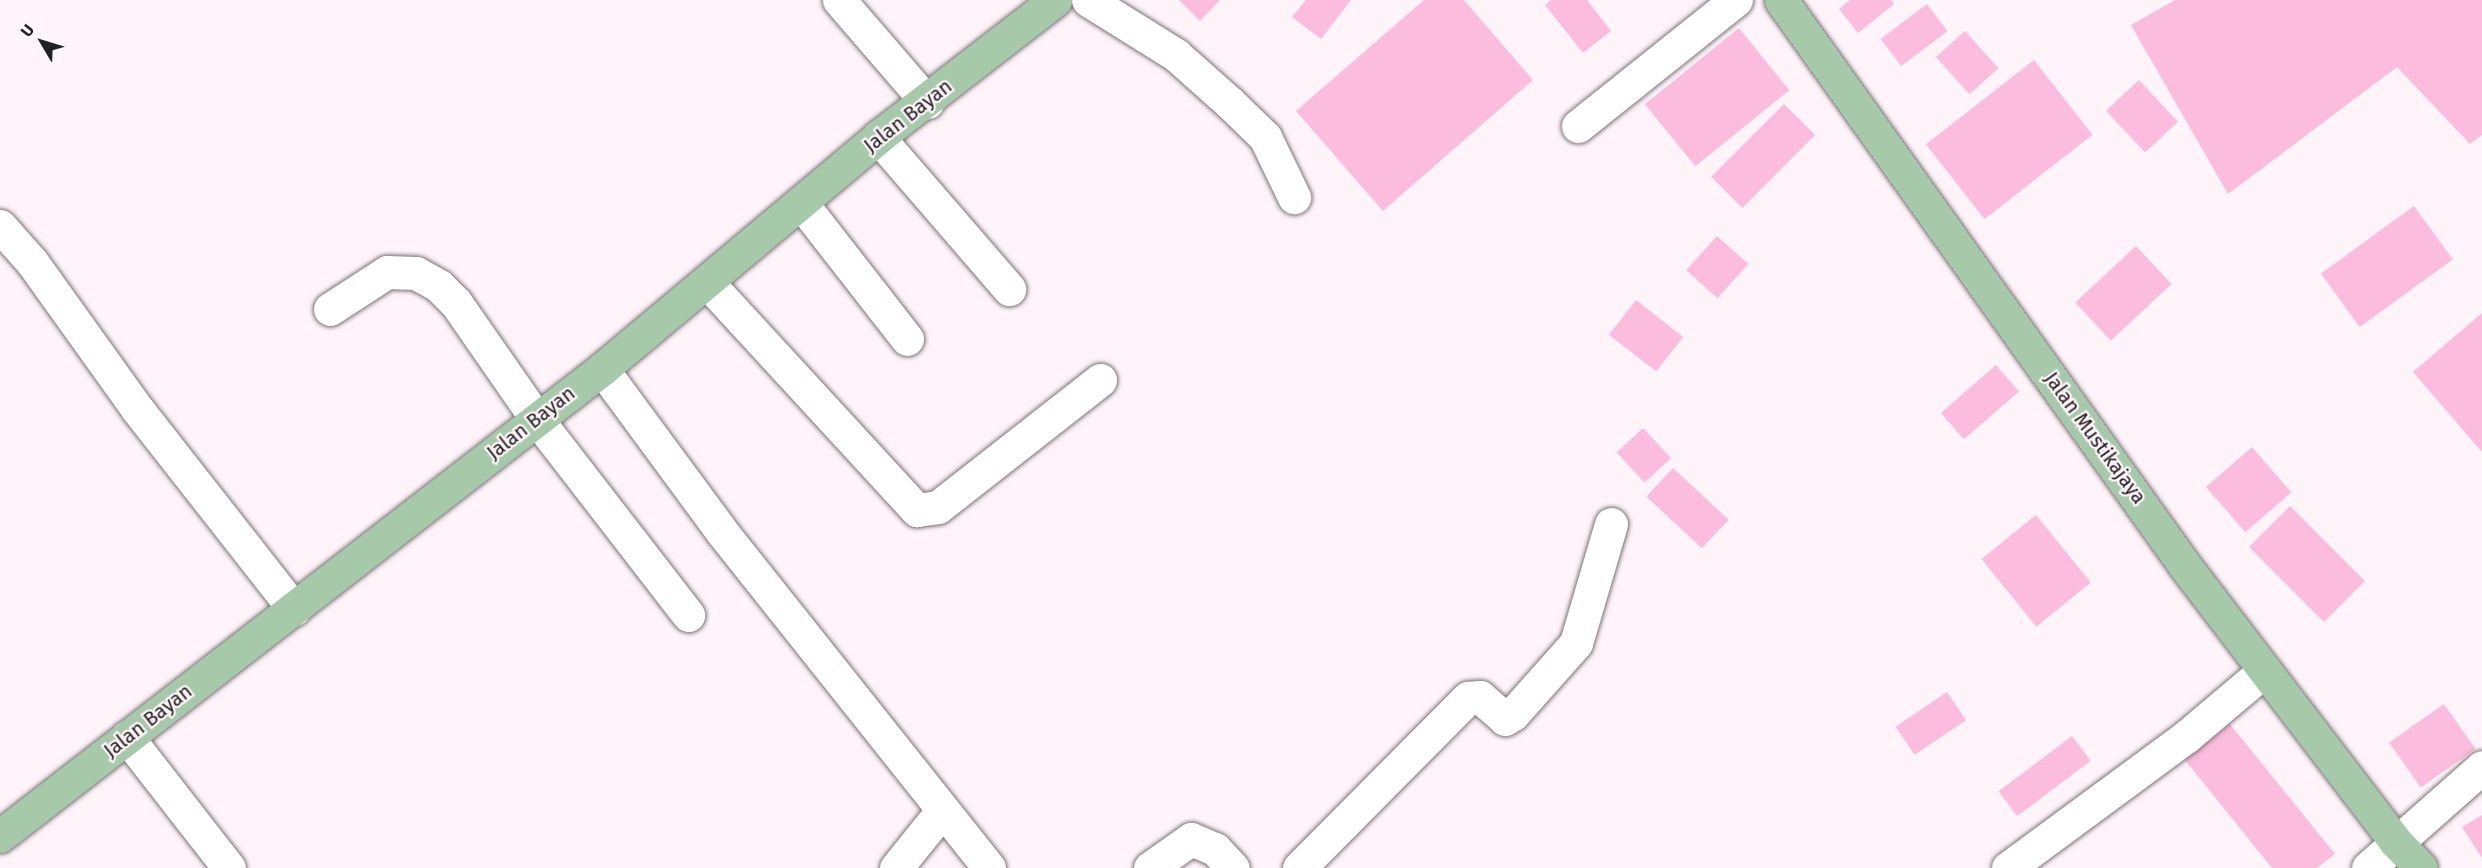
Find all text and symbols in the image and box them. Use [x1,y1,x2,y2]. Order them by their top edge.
north arrow [12,12,72,72]
text: U [17,21,38,41]
street label: Jalan Bayan [859,74,957,158]
street label: Jalan Mustikajaya [2039,367,2151,509]
street label: Jalan Bayan [482,381,580,465]
street label: Jalan Bayan [99,679,197,763]

